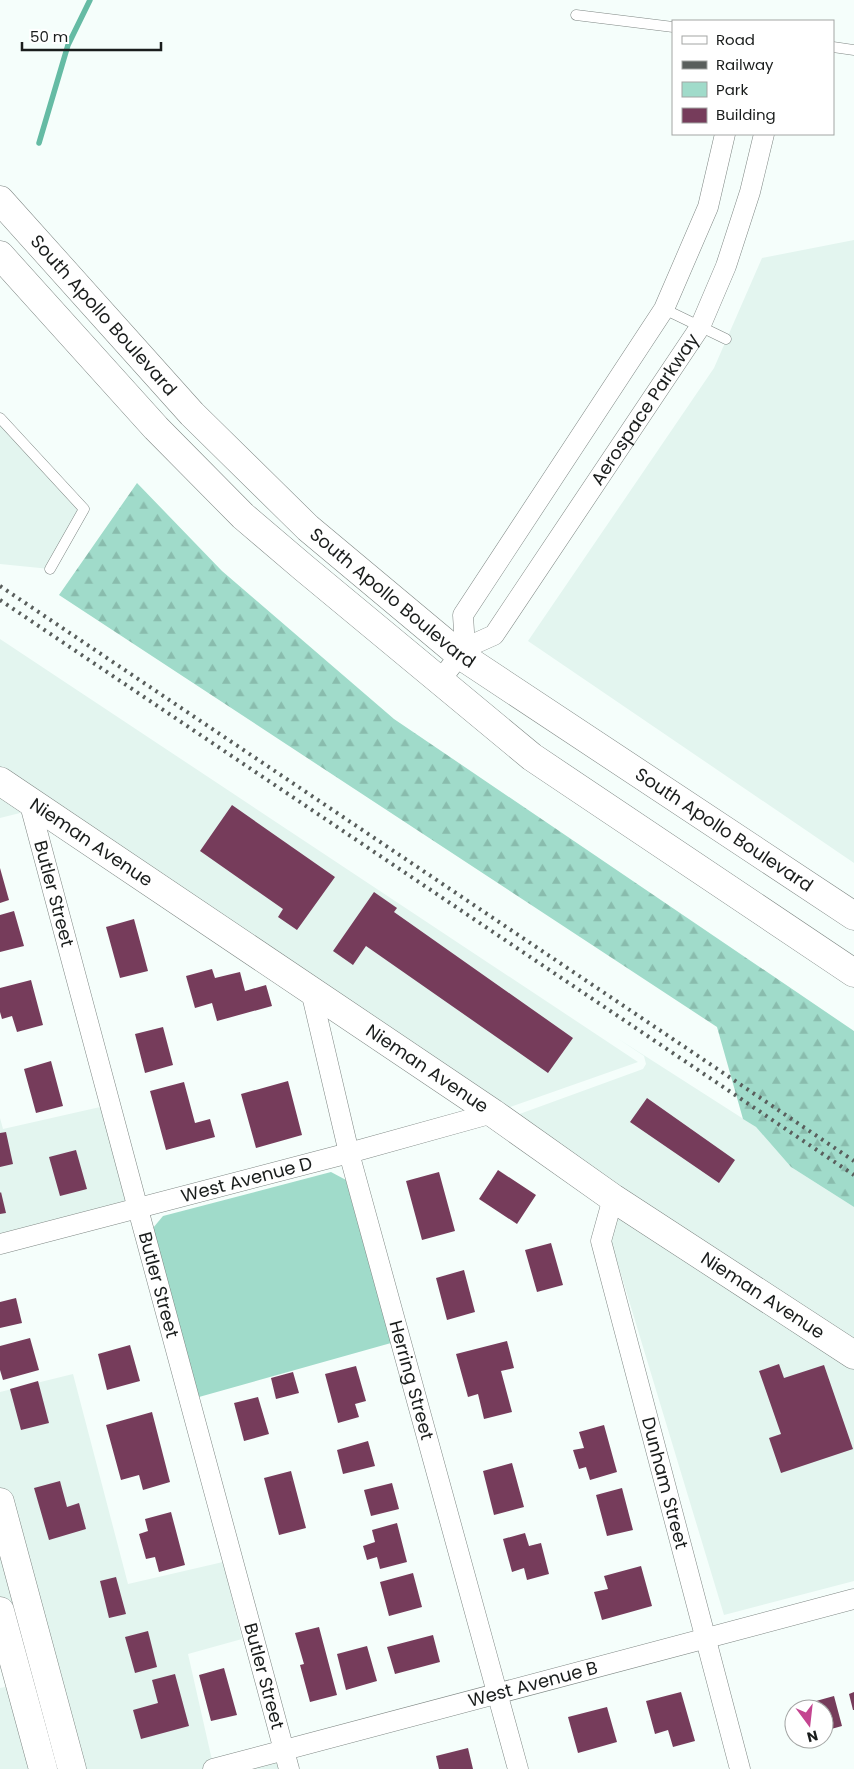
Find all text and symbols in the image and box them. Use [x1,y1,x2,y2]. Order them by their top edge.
scale bar [22,20,161,52]
legend [672,20,834,135]
text: 50 m [30,26,68,47]
text: Road [716,29,755,50]
text: Railway [716,54,774,75]
text: Park [716,79,748,100]
text: Building [716,104,776,125]
street label: South Apollo Boulevard [25,229,183,401]
street label: Aerospace Parkway [585,328,704,490]
street label: South Apollo Boulevard [305,522,481,674]
street label: South Apollo Boulevard [631,762,818,898]
street label: Nieman Avenue [25,792,158,892]
street label: Butler Street [28,838,80,950]
street label: Nieman Avenue [361,1018,494,1119]
street label: West Avenue D [178,1150,315,1208]
street label: Butler Street [133,1229,185,1341]
street label: Nieman Avenue [696,1246,830,1345]
street label: Herring Street [384,1318,440,1443]
street label: Dunham Street [636,1414,695,1552]
street label: Butler Street [238,1620,291,1732]
street label: West Avenue B [465,1655,600,1713]
north arrow [784,1699,834,1749]
text: N [805,1726,820,1748]

